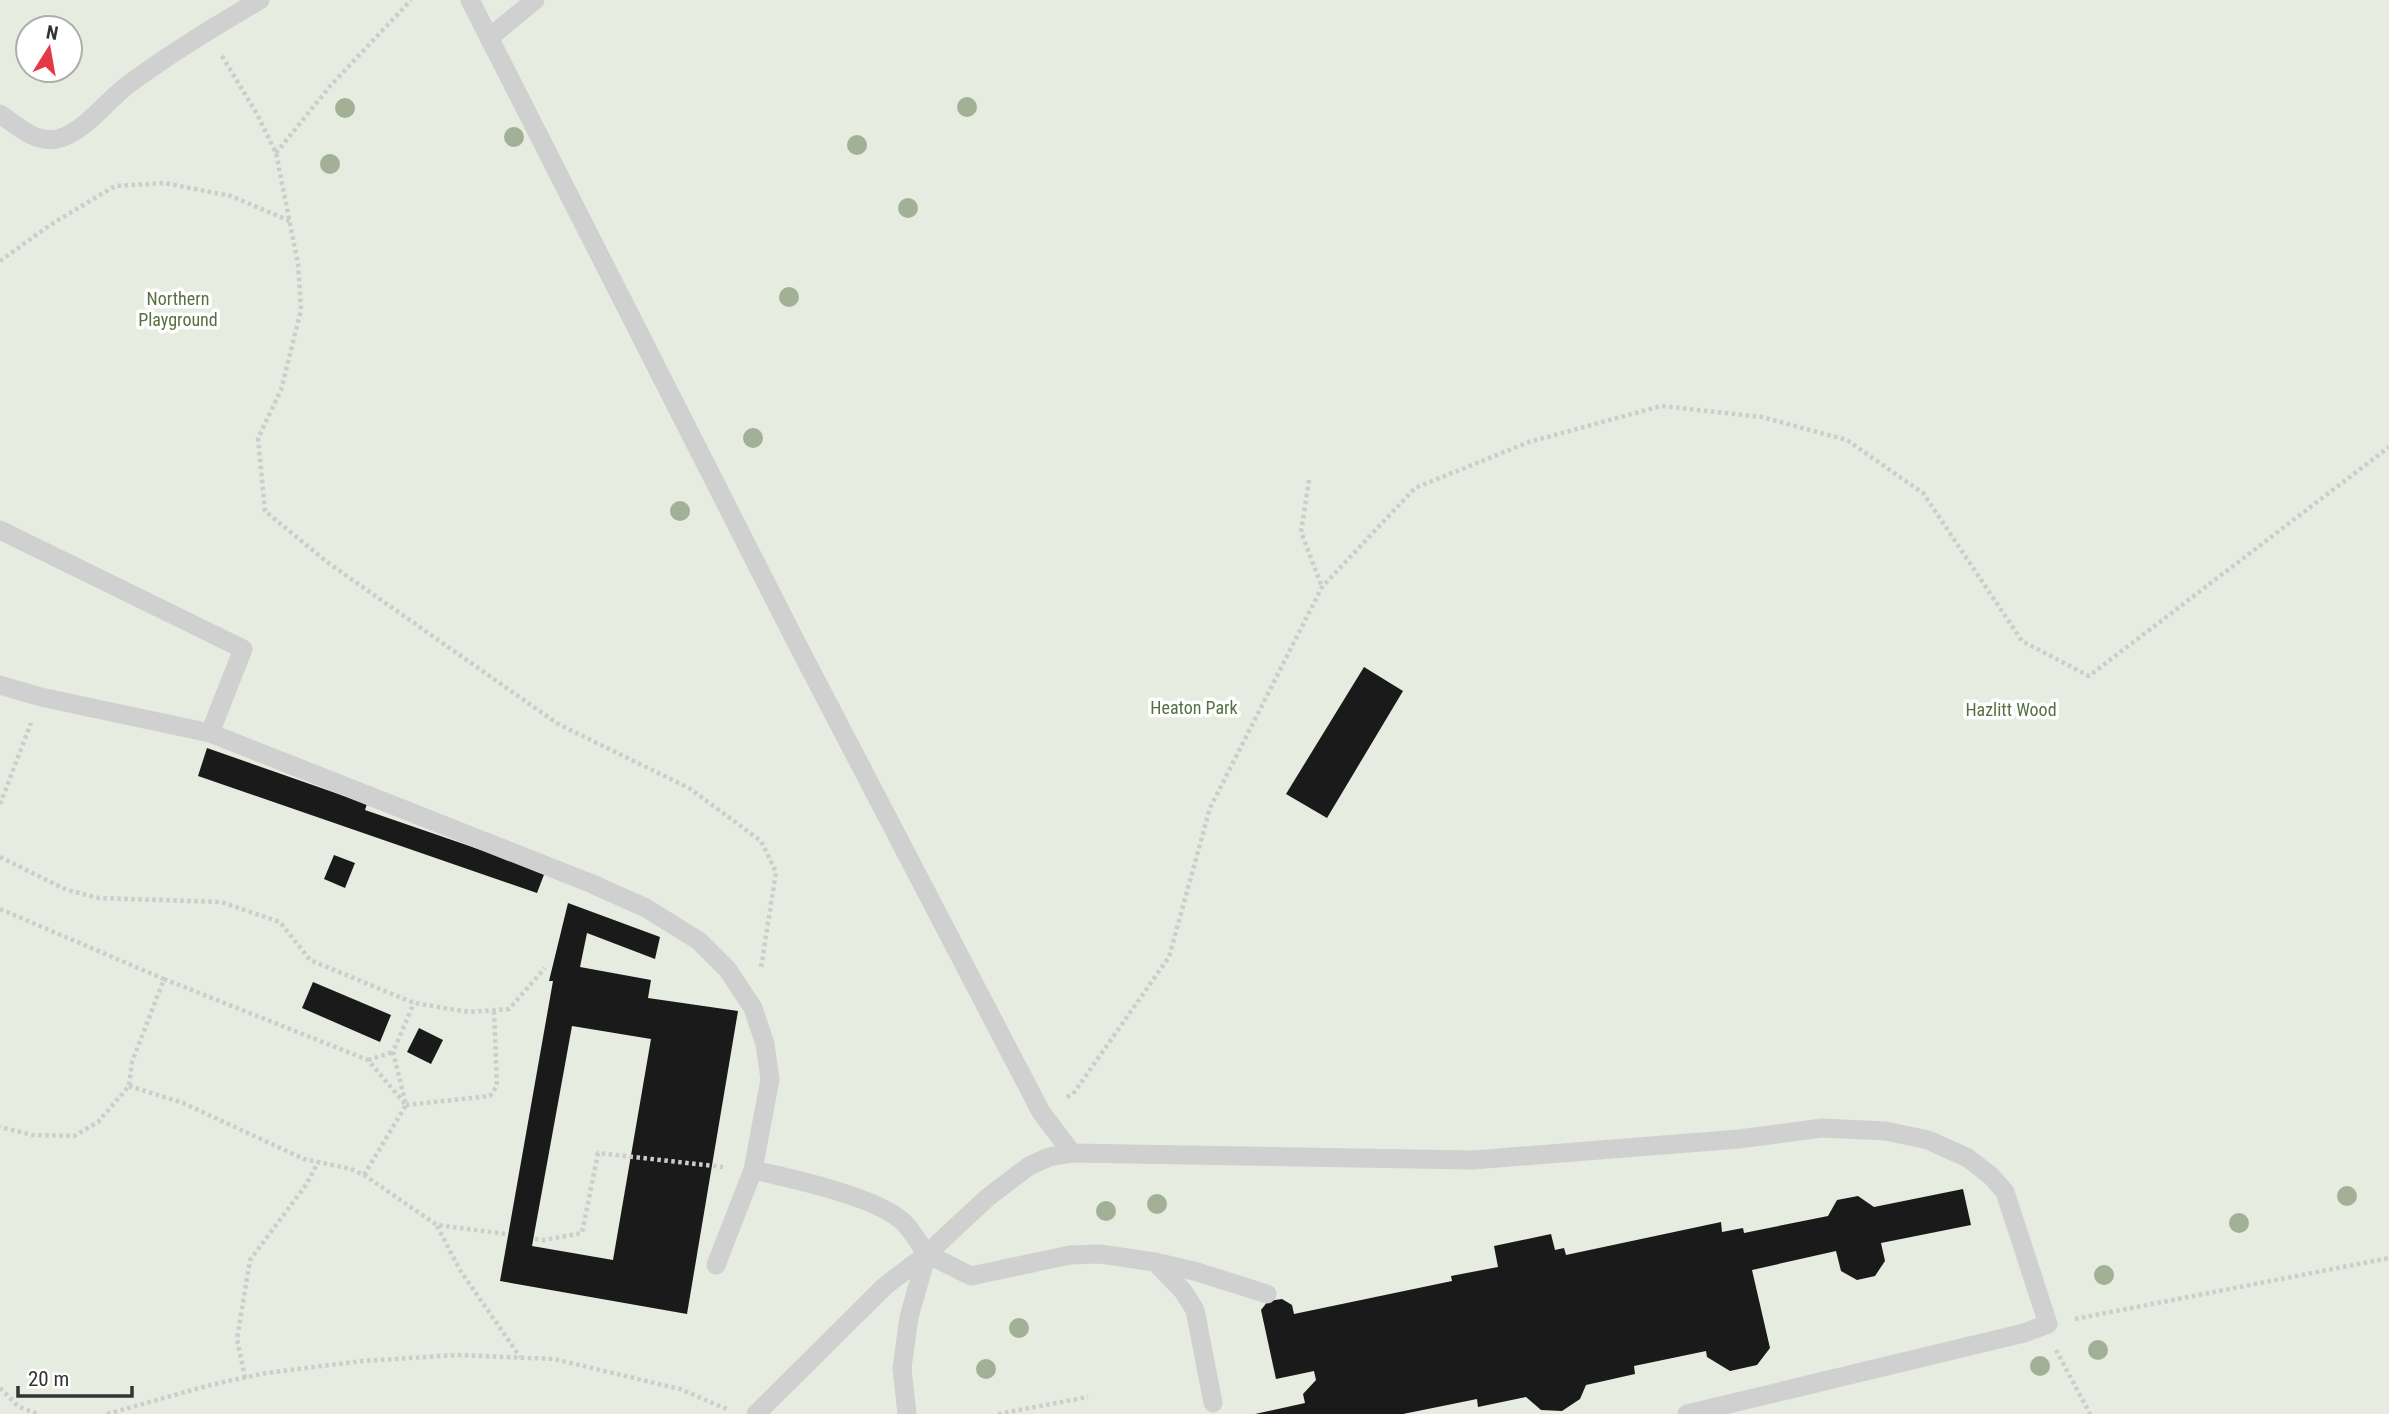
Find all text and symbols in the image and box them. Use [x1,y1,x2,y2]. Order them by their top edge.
north arrow [14,14,84,84]
text: N [44,20,60,45]
park label: Northern Playground [138,288,218,330]
park label: Heaton Park [1150,697,1238,718]
park label: Hazlitt Wood [1965,699,2057,720]
scale bar [18,1354,131,1398]
text: 20 m [28,1367,69,1391]

